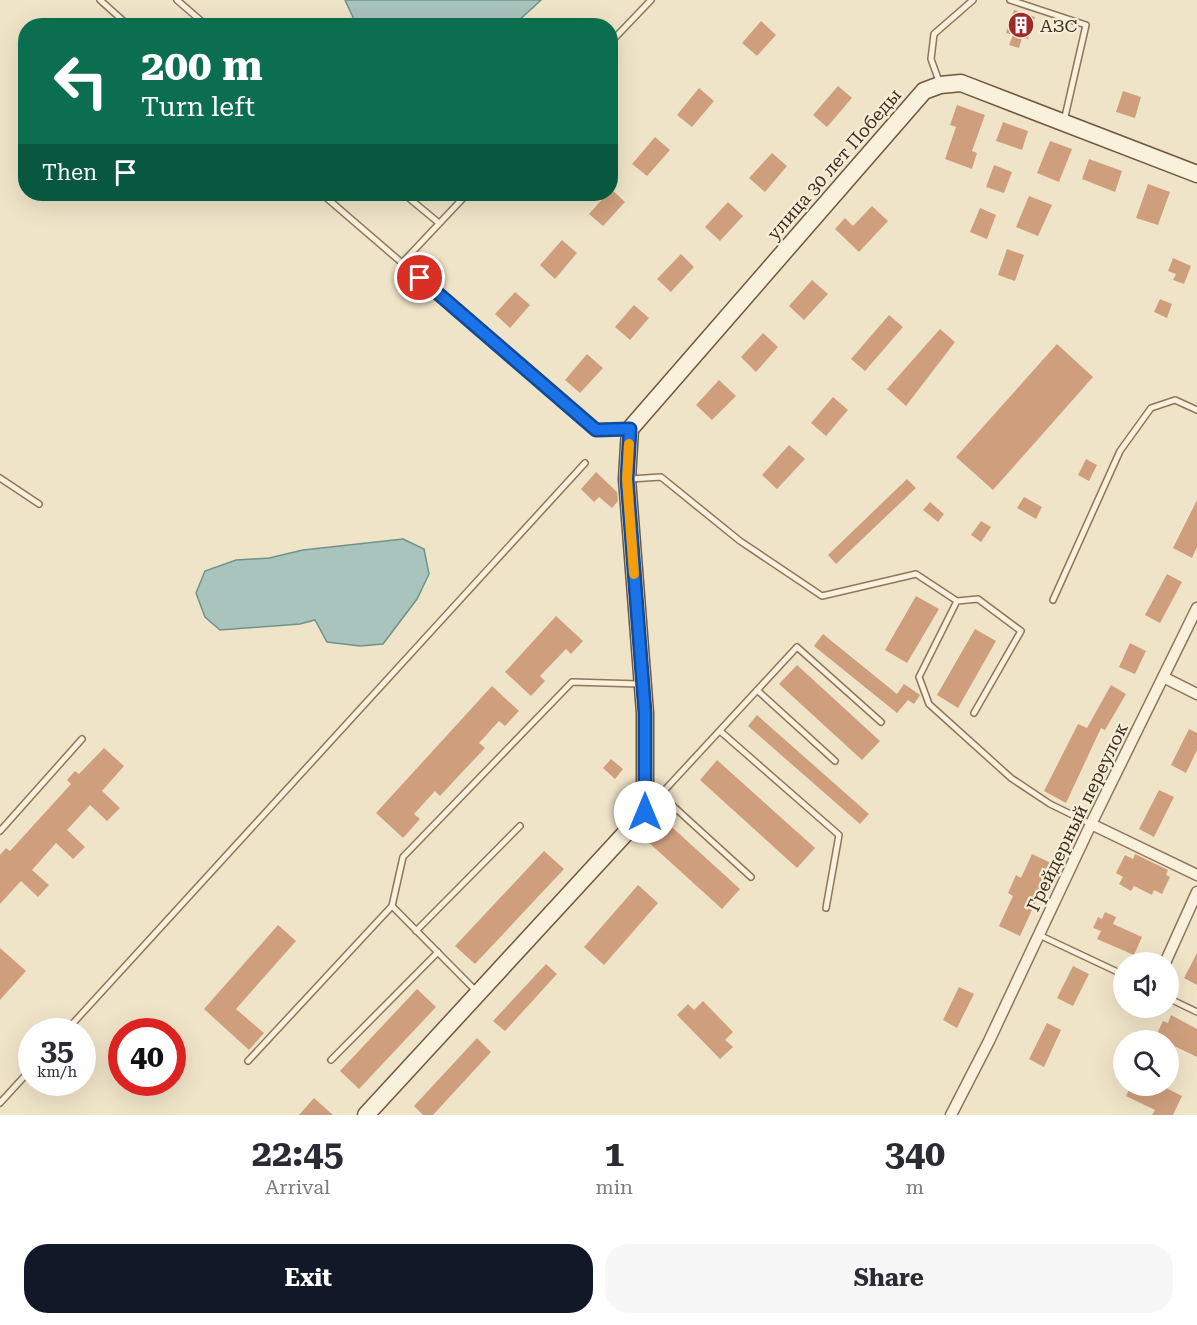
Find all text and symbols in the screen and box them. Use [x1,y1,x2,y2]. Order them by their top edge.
building icon: АЗС [1006,10,1036,40]
place label: АЗС [1040,15,1077,36]
text: 200 m [141,41,263,90]
icon: left [42,42,120,120]
street label: улица 30 лет Победы [763,84,905,244]
text: Turn left [141,91,255,123]
icon: arrive [109,156,142,189]
text: Then [42,160,97,185]
pin [394,252,445,303]
icon: arrive [403,261,436,294]
street label: Грейдерный переулок [1022,719,1132,915]
position arrow [613,780,677,844]
map controls [1113,952,1179,1096]
button: sound [1113,952,1179,1018]
speed limit sign: 40 [108,1018,186,1096]
button: search [1113,1030,1179,1096]
text: 35 [40,1032,74,1067]
text: km/h [37,1063,77,1081]
text: 22:45 [252,1133,344,1175]
text: 1 [604,1133,624,1175]
text: 340 [885,1133,945,1175]
text: Arrival [265,1175,330,1199]
text: min [595,1175,633,1199]
text: m [906,1175,924,1199]
button: Exit [24,1244,593,1313]
button: Share [605,1244,1173,1313]

